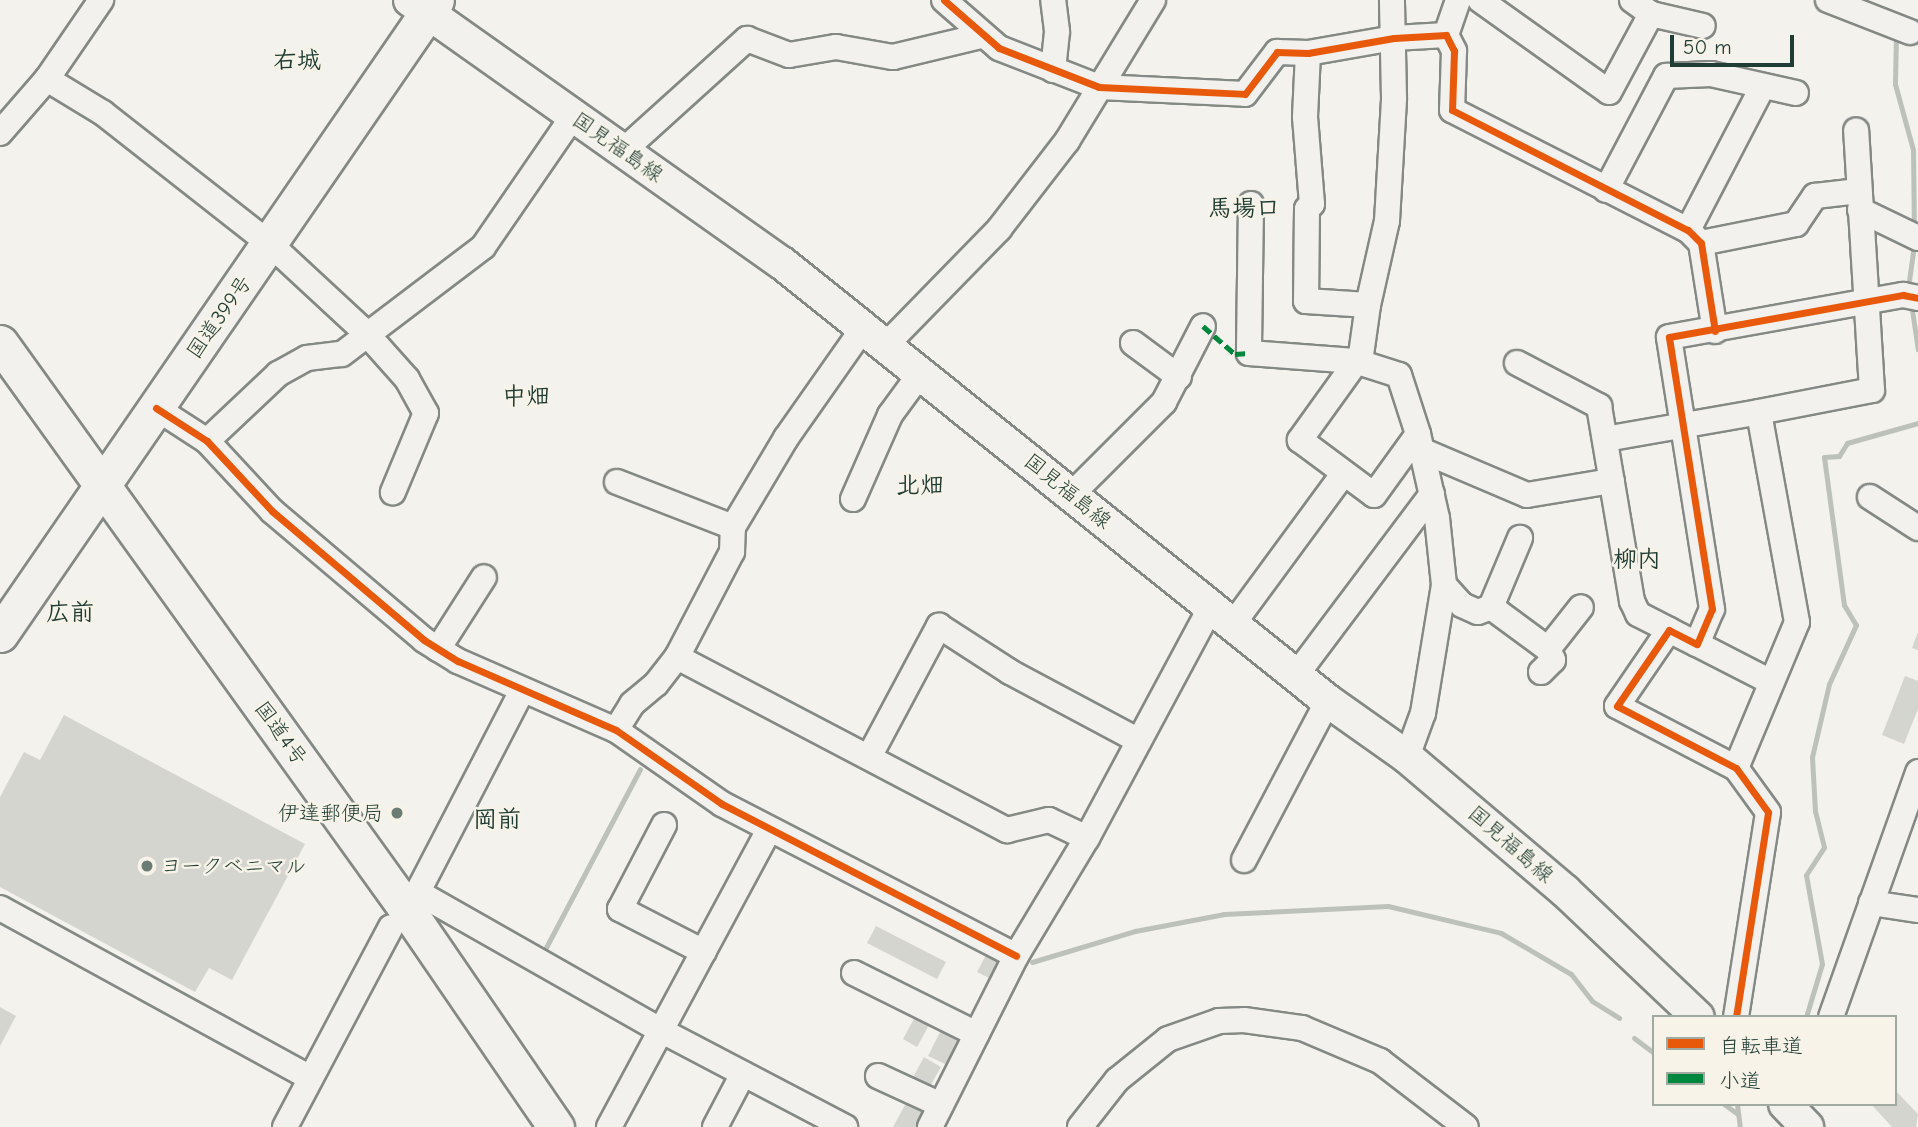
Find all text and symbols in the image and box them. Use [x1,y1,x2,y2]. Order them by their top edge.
scale bar [1673,21,1797,65]
text: 50 m [1683,35,1732,59]
district label: 右城 [273,47,321,75]
street label: 国見福島線 [568,107,668,187]
district label: 馬場口 [1208,195,1280,223]
street label: 国道399号 [181,270,257,364]
district label: 中畑 [502,383,550,411]
street label: 国見福島線 [1019,448,1117,534]
district label: 北畑 [896,472,944,500]
district label: 柳内 [1613,546,1661,574]
district label: 広前 [46,599,94,627]
street label: 国道4号 [249,696,313,770]
place label: 伊達郵便局 [278,800,383,826]
street label: 国見福島線 [1463,800,1559,888]
marker: 伊達郵便局 [389,805,405,821]
district label: 岡前 [473,806,521,834]
place label: ヨークベニマル [161,853,307,879]
marker: ヨークベニマル [139,858,155,874]
legend [1652,1015,1897,1106]
text: 自転車道 [1719,1034,1803,1058]
text: 小道 [1719,1069,1761,1093]

